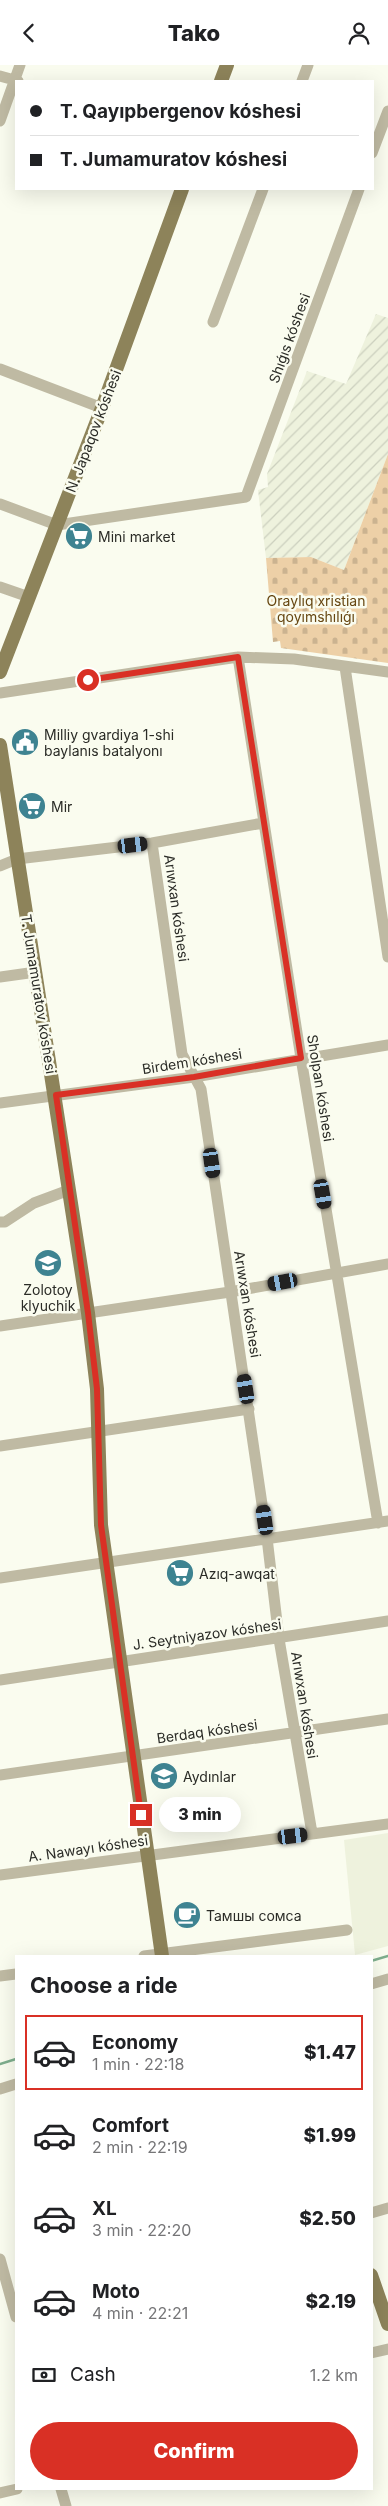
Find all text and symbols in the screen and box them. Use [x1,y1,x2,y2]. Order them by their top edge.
icon: back [15,19,43,47]
icon: person [345,19,373,47]
text: Tako [168,20,220,46]
text: T. Qayıpbergenov kóshesi [60,100,301,123]
text: T. Jumamuratov kóshesi [60,148,287,171]
street label: Shıǵıs kóshesi [265,291,313,385]
street label: N. Japaqov kóshesi [62,367,124,495]
supermarket icon: Mini market [64,521,94,551]
place label: Mini market [98,528,176,545]
park label: Oraylıq xristian qoyımshılıǵı [267,592,365,625]
route start [77,669,99,691]
place label: Milliy gvardiya 1-shi baylanıs batalyonı [44,726,174,759]
public building icon: Milliy gvardiya 1-shi baylanıs batalyonı [10,727,40,757]
supermarket icon: Mir [17,791,47,821]
place label: Mir [51,798,72,815]
car [117,836,148,854]
street label: Arıwxan kóshesi [161,853,193,963]
street label: T. Jumamuratov kóshesi [18,913,60,1075]
street label: Sholpan kóshesi [304,1033,338,1143]
street label: Birdem kóshesi [141,1045,243,1077]
car [202,1147,221,1179]
car [313,1178,332,1210]
school or university icon: Zolotoy klyuchik [33,1248,63,1278]
street label: Arıwxan kóshesi [231,1249,265,1359]
car [266,1272,299,1292]
place label: Zolotoy klyuchik [21,1281,76,1314]
car [236,1373,255,1405]
car [255,1504,274,1536]
supermarket icon: Azıq-awqat [165,1558,195,1588]
place label: Azıq-awqat [199,1565,275,1582]
street label: J. Seytniyazov kóshesi [131,1615,283,1653]
street label: Arıwxan kóshesi [288,1650,322,1760]
street label: Berdaq kóshesi [155,1716,259,1746]
school or university icon: Aydınlar [149,1761,179,1791]
place label: Aydınlar [183,1768,236,1785]
callout: 3 min [158,1797,241,1833]
route end [130,1804,152,1826]
text: 3 min [178,1804,222,1824]
car [277,1827,308,1845]
street label: A. Nawayı kóshesi [27,1831,149,1865]
cafe icon: Тамшы сомса [172,1900,202,1930]
place label: Тамшы сомса [206,1907,302,1924]
text: Choose a ride [30,1972,178,1998]
icon: car [32,2030,77,2075]
text: Economy [92,2031,178,2054]
text: $1.47 [304,2041,356,2064]
text: 1 min · 22:18 [92,2054,185,2074]
icon: car [32,2113,77,2158]
text: Comfort [92,2114,169,2137]
text: $1.99 [304,2124,356,2147]
text: 2 min · 22:19 [92,2137,188,2157]
icon: car [32,2196,77,2241]
text: XL [92,2197,117,2220]
text: $2.50 [299,2207,356,2230]
text: 3 min · 22:20 [92,2220,191,2240]
icon: car [32,2279,77,2324]
text: Moto [92,2280,140,2303]
text: $2.19 [305,2290,356,2313]
text: 4 min · 22:21 [92,2303,188,2323]
icon: cash [30,2361,58,2389]
text: Cash [70,2363,116,2386]
text: 1.2 km [310,2365,358,2385]
button: Confirm [30,2422,358,2480]

